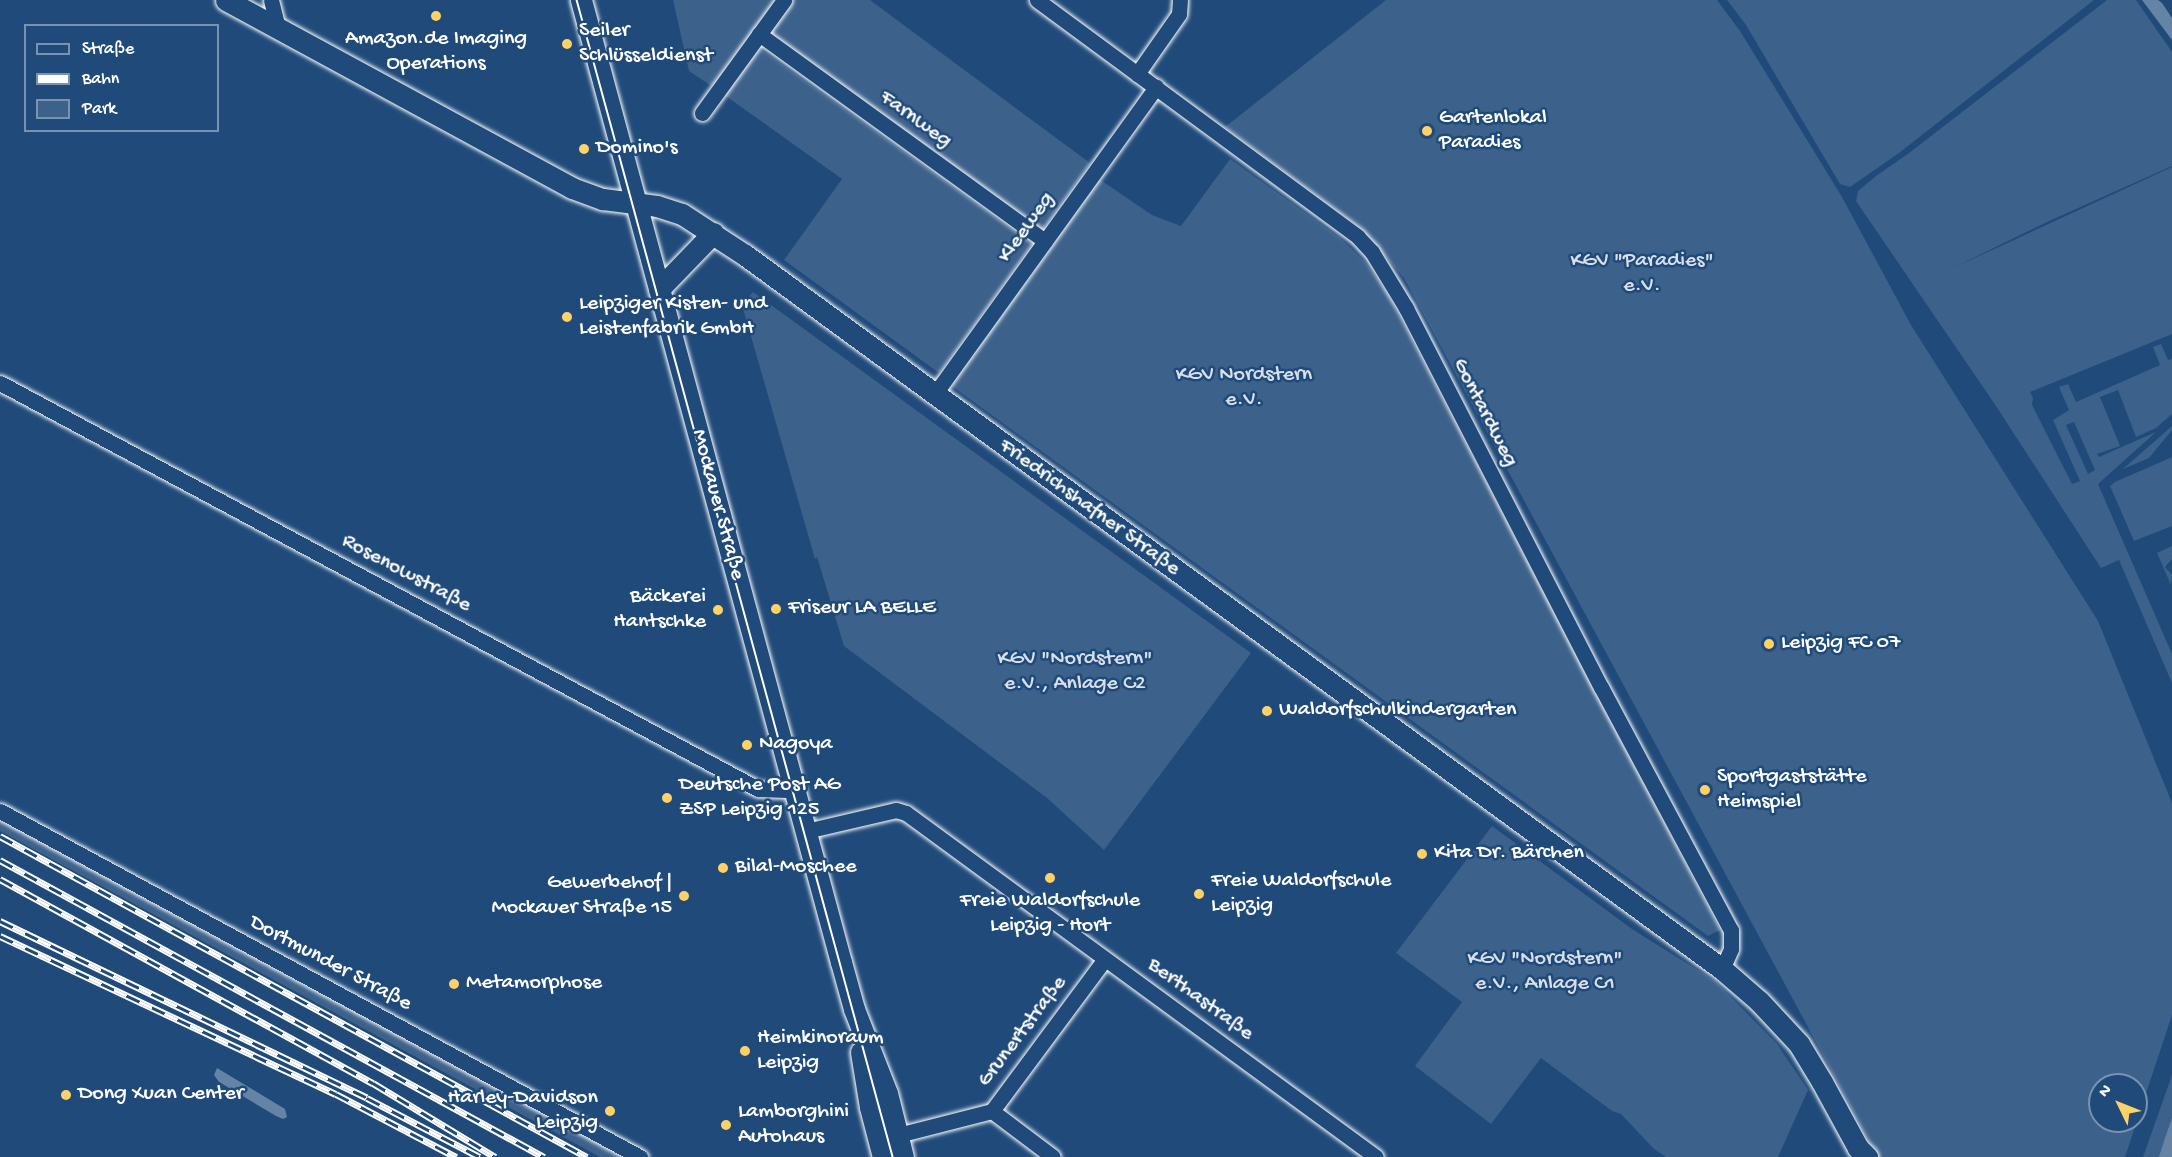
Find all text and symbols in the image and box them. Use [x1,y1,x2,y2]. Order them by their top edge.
marker: Amazon.de Imaging Operations [429,9,443,23]
place label: Seiler Schlüsseldienst [579,18,713,70]
legend [24,24,219,132]
place label: Amazon.de Imaging Operations [345,26,527,78]
marker: Seiler Schlüsseldienst [560,37,574,51]
text: Straße [82,39,134,60]
text: Bahn [82,69,119,90]
street label: Farnweg [874,85,956,155]
text: Park [82,99,116,120]
place label: Gartenlokal Paradies [1439,105,1547,156]
marker: Gartenlokal Paradies [1420,124,1434,138]
place label: Domino's [596,136,678,162]
marker: Domino's [577,142,591,156]
street label: Kleeweg [993,188,1061,268]
park label: KGV "Paradies" e.V. [1570,248,1714,300]
place label: Leipziger Kisten- und Leistenfabrik GmbH [579,291,767,342]
marker: Leipziger Kisten- und Leistenfabrik GmbH [560,310,574,324]
street label: Gontardweg [1445,354,1523,472]
park label: KGV Nordstern e.V. [1176,362,1312,414]
street label: Mockauer Straße [684,427,750,583]
street label: Friedrichshafner Straße [993,433,1185,583]
street label: Rosenowstraße [337,529,475,619]
place label: Bäckerei Hantschke [613,584,706,636]
place label: Friseur LA BELLE [788,596,936,622]
marker: Friseur LA BELLE [769,602,783,616]
marker: Bäckerei Hantschke [711,603,725,617]
place label: Leipzig FC 07 [1781,631,1901,657]
marker: Leipzig FC 07 [1762,637,1776,651]
park label: KGV "Nordstern" e.V., Anlage C2 [998,646,1152,698]
place label: Waldorfschulkindergarten [1279,698,1517,724]
marker: Waldorfschulkindergarten [1260,704,1274,718]
place label: Nagoya [759,732,833,758]
marker: Nagoya [740,738,754,752]
place label: Sportgaststätte Heimspiel [1717,764,1867,816]
place label: Deutsche Post AG ZSP Leipzig 125 [679,772,841,824]
marker: Sportgaststätte Heimspiel [1698,783,1712,797]
marker: Deutsche Post AG ZSP Leipzig 125 [660,791,674,805]
place label: Kita Dr. Bärchen [1434,841,1584,867]
marker: Kita Dr. Bärchen [1415,847,1429,861]
place label: Bilal-Moschee [735,855,857,881]
marker: Bilal-Moschee [716,861,730,875]
place label: Freie Waldorfschule Leipzig [1211,868,1391,920]
place label: Gewerbehof | Mockauer Straße 15 [492,870,672,921]
marker: Freie Waldorfschule Leipzig - Hort [1043,871,1057,885]
marker: Freie Waldorfschule Leipzig [1192,887,1206,901]
place label: Freie Waldorfschule Leipzig - Hort [960,888,1140,939]
marker: Gewerbehof | Mockauer Straße 15 [677,889,691,903]
street label: Dortmunder Straße [244,910,416,1018]
park label: KGV "Nordstern" e.V., Anlage C1 [1468,946,1622,998]
street label: Berthastraße [1142,953,1258,1047]
place label: Metamorphose [466,971,602,997]
street label: Grunertstraße [973,971,1073,1093]
marker: Metamorphose [447,977,461,991]
place label: Heimkinoraum Leipzig [757,1025,884,1076]
marker: Heimkinoraum Leipzig [738,1044,752,1058]
north arrow [2088,1073,2148,1133]
text: N [2095,1081,2116,1102]
place label: Dong Xuan Center [78,1082,244,1108]
place label: Harley-Davidson Leipzig [448,1085,598,1136]
marker: Dong Xuan Center [59,1088,73,1102]
place label: Lamborghini Autohaus [738,1099,849,1150]
marker: Harley-Davidson Leipzig [603,1104,617,1118]
marker: Lamborghini Autohaus [719,1118,733,1132]

